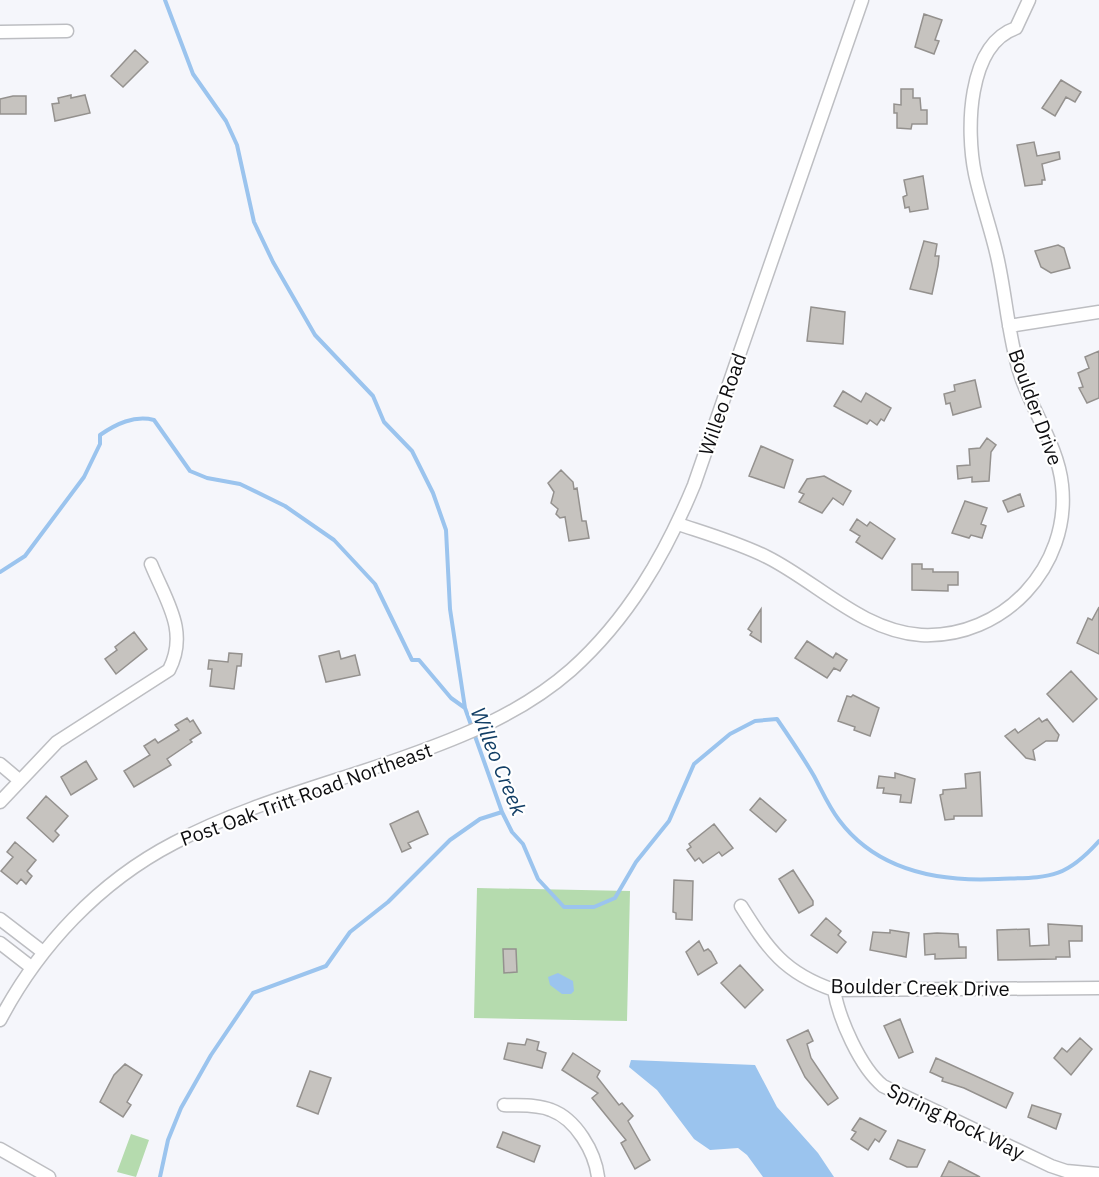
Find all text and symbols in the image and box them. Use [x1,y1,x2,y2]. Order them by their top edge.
street label: Boulder Drive [1002,345,1070,469]
street label: Willeo Road [692,349,752,459]
water label: Willeo Creek [465,703,534,820]
street label: Post Oak Tritt Road Northeast [176,736,436,852]
street label: Boulder Creek Drive [830,972,1010,1002]
street label: Spring Rock Way [883,1076,1029,1166]

